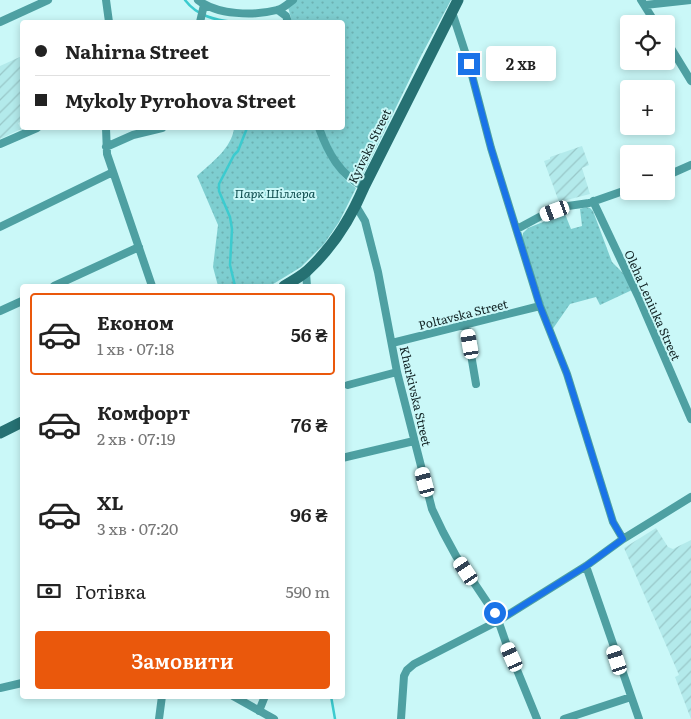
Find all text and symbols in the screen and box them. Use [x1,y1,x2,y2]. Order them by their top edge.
map controls [620,15,675,200]
button: locate [620,15,675,70]
text: Nahirna Street [65,37,209,65]
callout: 2 хв [486,46,556,82]
text: 2 хв [506,51,536,75]
route end [458,53,480,75]
button: + [620,80,675,135]
text: Mykoly Pyrohova Street [65,86,296,114]
street label: Kyivska Street [343,105,395,186]
button: − [620,145,675,200]
park label: Парк Шіллера [235,184,316,202]
car [538,199,571,223]
street label: Oleha Leniuka Street [620,247,686,363]
street label: Poltavska Street [416,294,510,334]
text: Економ [97,308,174,336]
icon: car [37,312,82,357]
text: 56 ₴ [291,320,328,348]
car [460,328,479,360]
text: 1 хв · 07:18 [97,336,174,360]
street label: Kharkivska Street [396,344,436,448]
text: Комфорт [97,398,190,426]
icon: car [37,402,82,447]
text: 76 ₴ [291,410,328,438]
text: 2 хв · 07:19 [97,426,175,450]
car [413,466,436,498]
text: XL [97,488,124,516]
icon: car [37,492,82,537]
text: 96 ₴ [290,500,328,528]
text: 3 хв · 07:20 [97,516,178,540]
car [451,554,480,588]
icon: cash [35,577,63,605]
text: Готівка [75,577,146,605]
text: 590 m [286,579,330,603]
route start [484,602,506,624]
button: Замовити [35,631,330,689]
car [499,640,524,674]
car [605,643,628,677]

